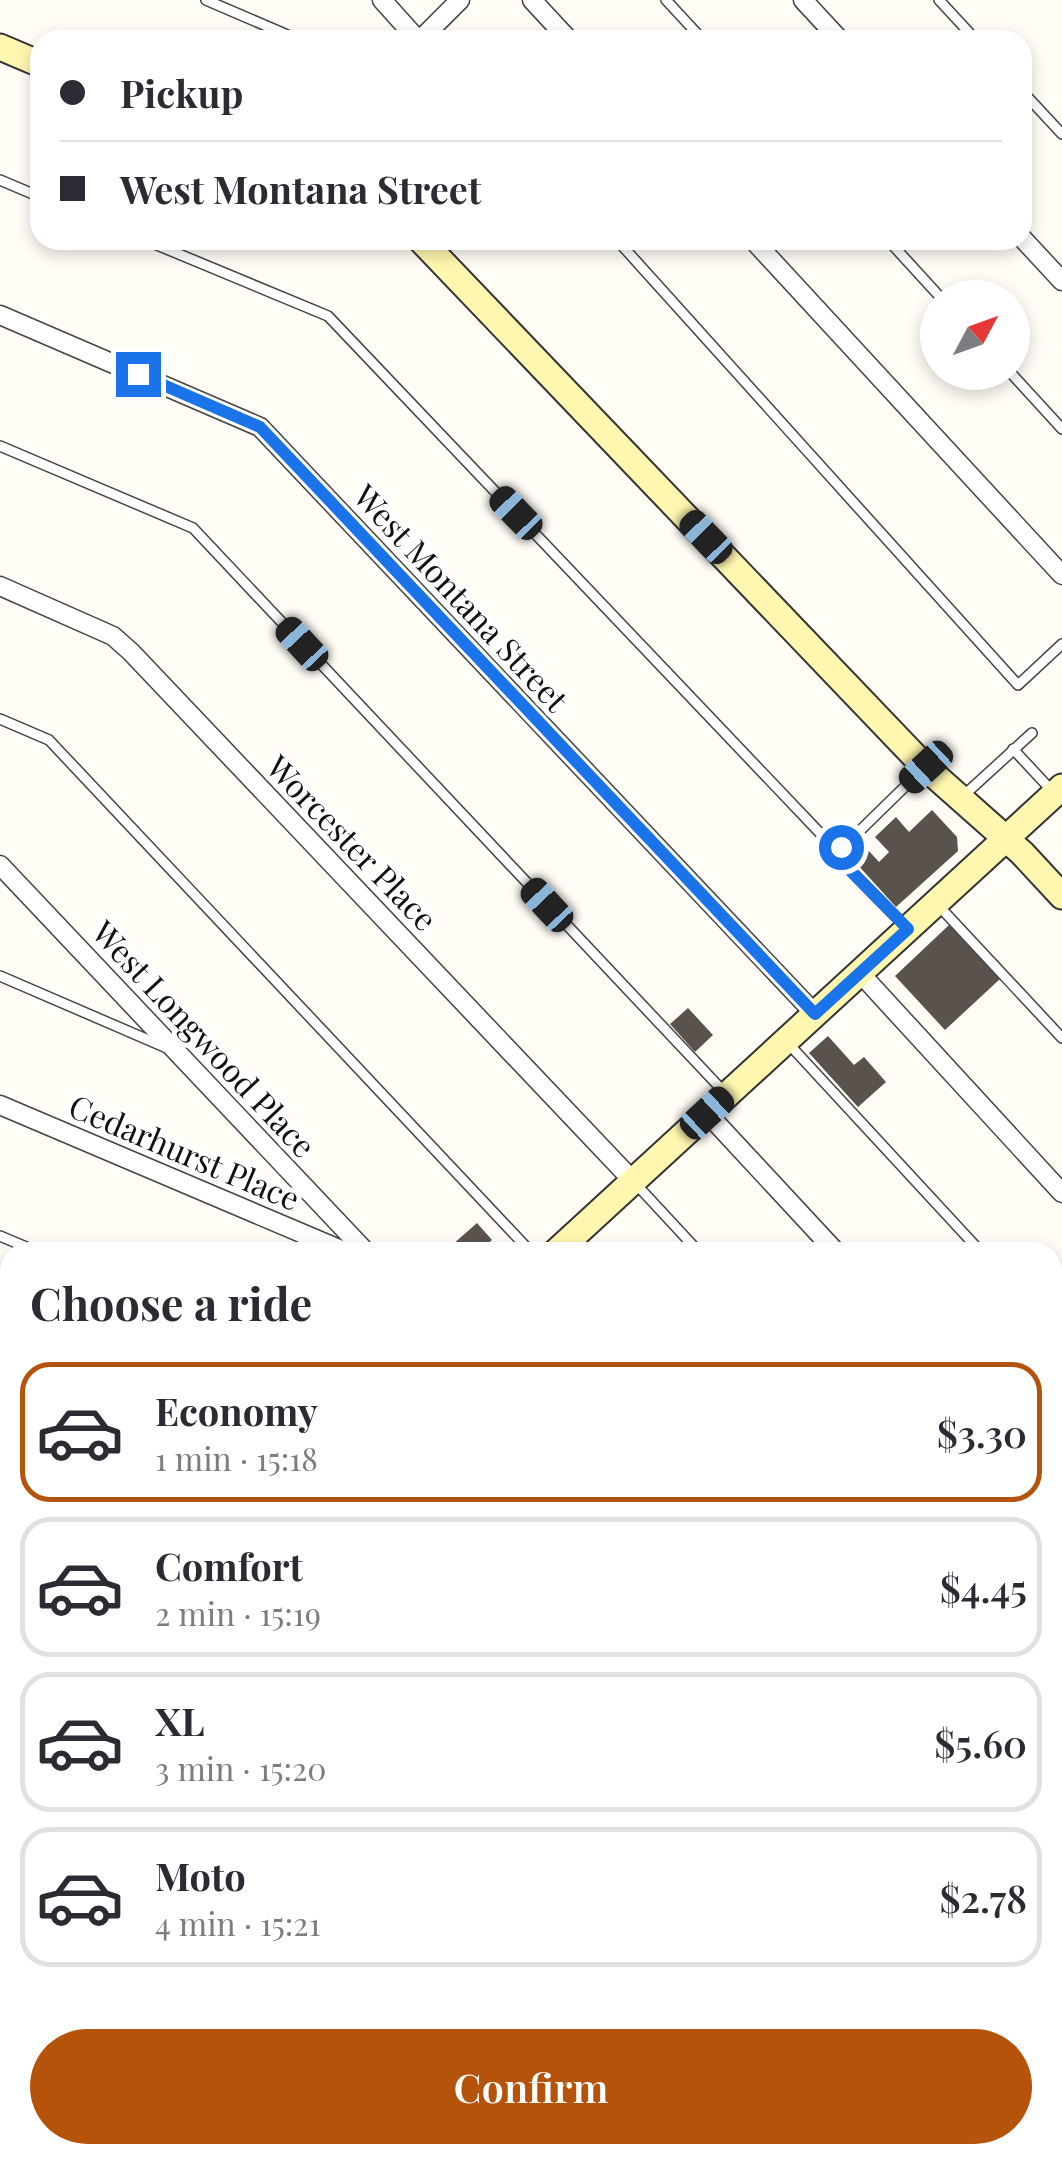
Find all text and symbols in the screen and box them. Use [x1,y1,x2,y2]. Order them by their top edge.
text: Pickup [120,67,243,118]
text: West Montana Street [120,163,481,214]
north arrow [920,280,1030,390]
map controls [920,280,1030,390]
route end [116,352,161,397]
street label: West Montana Street [345,473,579,720]
car [484,481,548,545]
car [674,505,738,569]
car [271,612,333,676]
car [894,736,958,798]
street label: Worcester Place [258,744,448,939]
route start [819,825,864,870]
car [516,873,578,937]
street label: West Longwood Place [83,910,326,1166]
car [675,1082,739,1144]
street label: Cedarhurst Place [63,1083,307,1219]
text: Choose a ride [30,1272,312,1332]
text: Economy [155,1385,318,1436]
icon: car [35,1387,125,1477]
text: $3.30 [937,1407,1027,1458]
text: 1 min · 15:18 [155,1436,318,1479]
text: Comfort [155,1540,303,1591]
icon: car [35,1542,125,1632]
text: $4.45 [940,1562,1027,1613]
text: 2 min · 15:19 [155,1591,321,1634]
text: XL [155,1695,204,1746]
icon: car [35,1697,125,1787]
text: $5.60 [934,1717,1027,1768]
text: 3 min · 15:20 [155,1746,326,1789]
text: Moto [155,1850,246,1901]
icon: car [35,1852,125,1942]
text: $2.78 [939,1872,1027,1923]
text: 4 min · 15:21 [155,1901,320,1944]
button: Confirm [30,2029,1032,2144]

